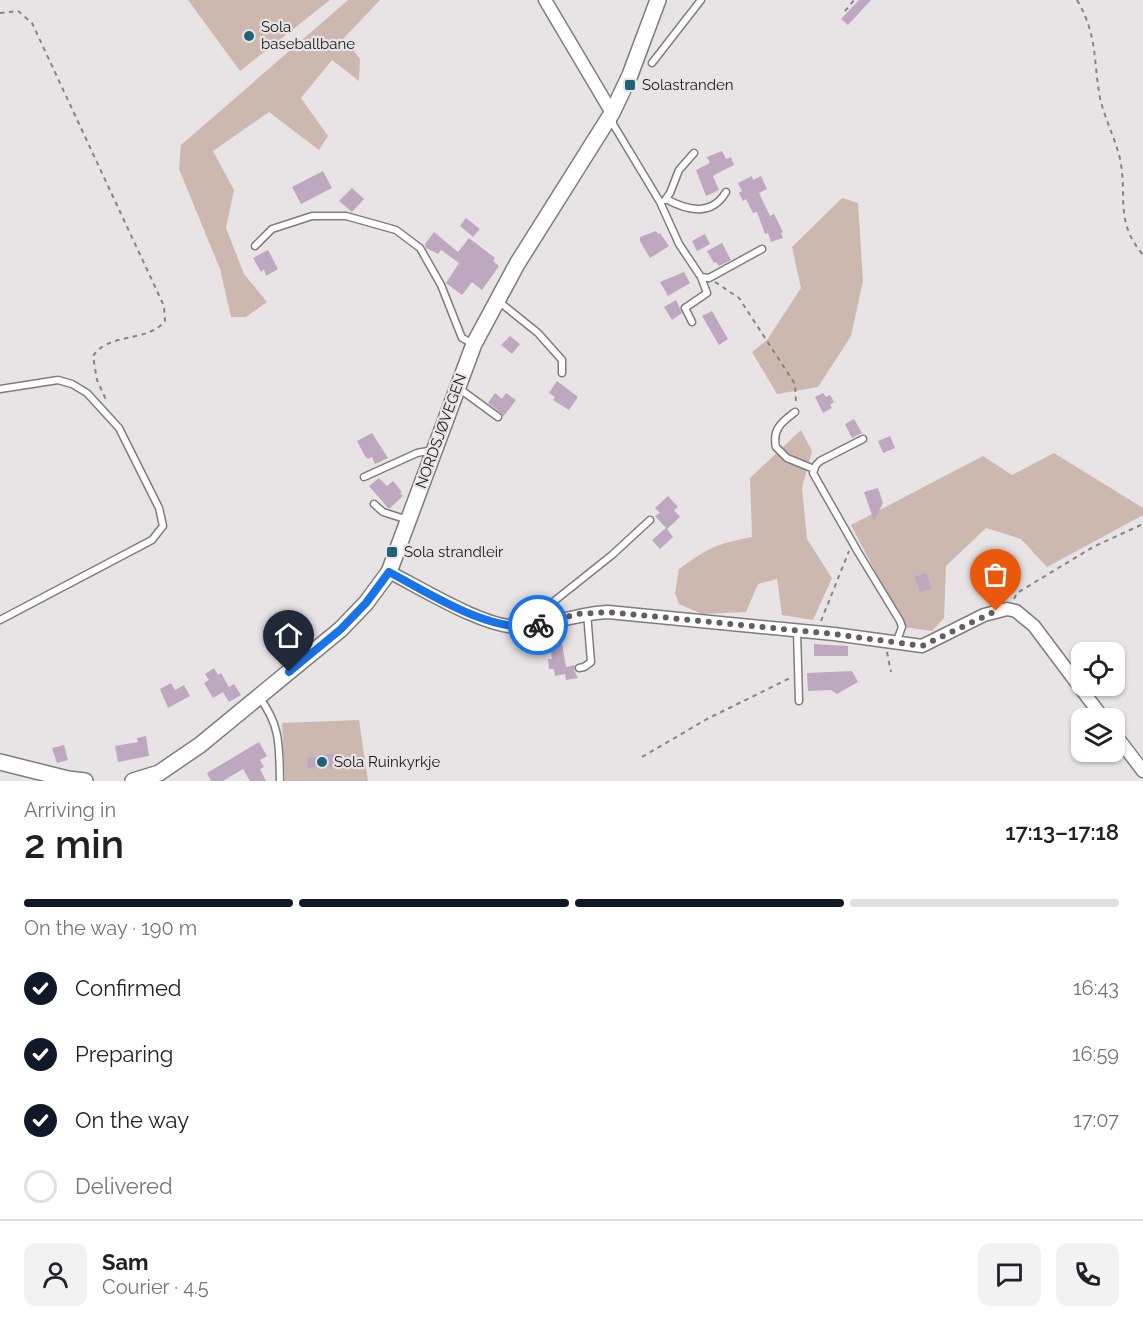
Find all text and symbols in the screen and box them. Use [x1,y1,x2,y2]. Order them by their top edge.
place label: Sola baseballbane [261,18,355,53]
marker: Sola baseballbane [242,29,256,43]
place label: Solastranden [642,76,734,94]
marker: Solastranden [623,78,637,92]
street label: NORDSJØVEGEN [412,371,470,491]
place label: Sola strandleir [404,543,504,561]
marker: Sola strandleir [385,545,399,559]
pin [970,549,1021,611]
icon: bag [979,558,1012,591]
courier [508,595,568,655]
icon: bike [522,609,555,642]
pin [263,610,314,672]
icon: home [272,619,305,652]
map controls [1071,642,1125,762]
button: locate [1071,642,1125,696]
button: layers [1071,708,1125,762]
place label: Sola Ruinkyrkje [334,753,440,771]
marker: Sola Ruinkyrkje [315,755,329,769]
text: Arriving in [24,798,116,822]
text: 17:13–17:18 [1005,819,1119,845]
text: 2 min [24,821,124,867]
text: On the way · 190 m [24,916,197,940]
icon: check [24,972,57,1005]
text: Confirmed [75,975,182,1001]
text: 16:43 [1073,976,1119,1000]
icon: check [24,1038,57,1071]
text: Preparing [75,1041,173,1067]
text: 16:59 [1072,1042,1119,1066]
icon: check [24,1104,57,1137]
text: On the way [75,1107,189,1133]
text: 17:07 [1073,1108,1119,1132]
text: Delivered [75,1173,173,1199]
button: person [24,1243,87,1306]
button: chat [978,1243,1041,1306]
button: phone [1056,1243,1119,1306]
text: Sam [102,1249,149,1275]
text: Courier · 4.5 [102,1275,209,1299]

